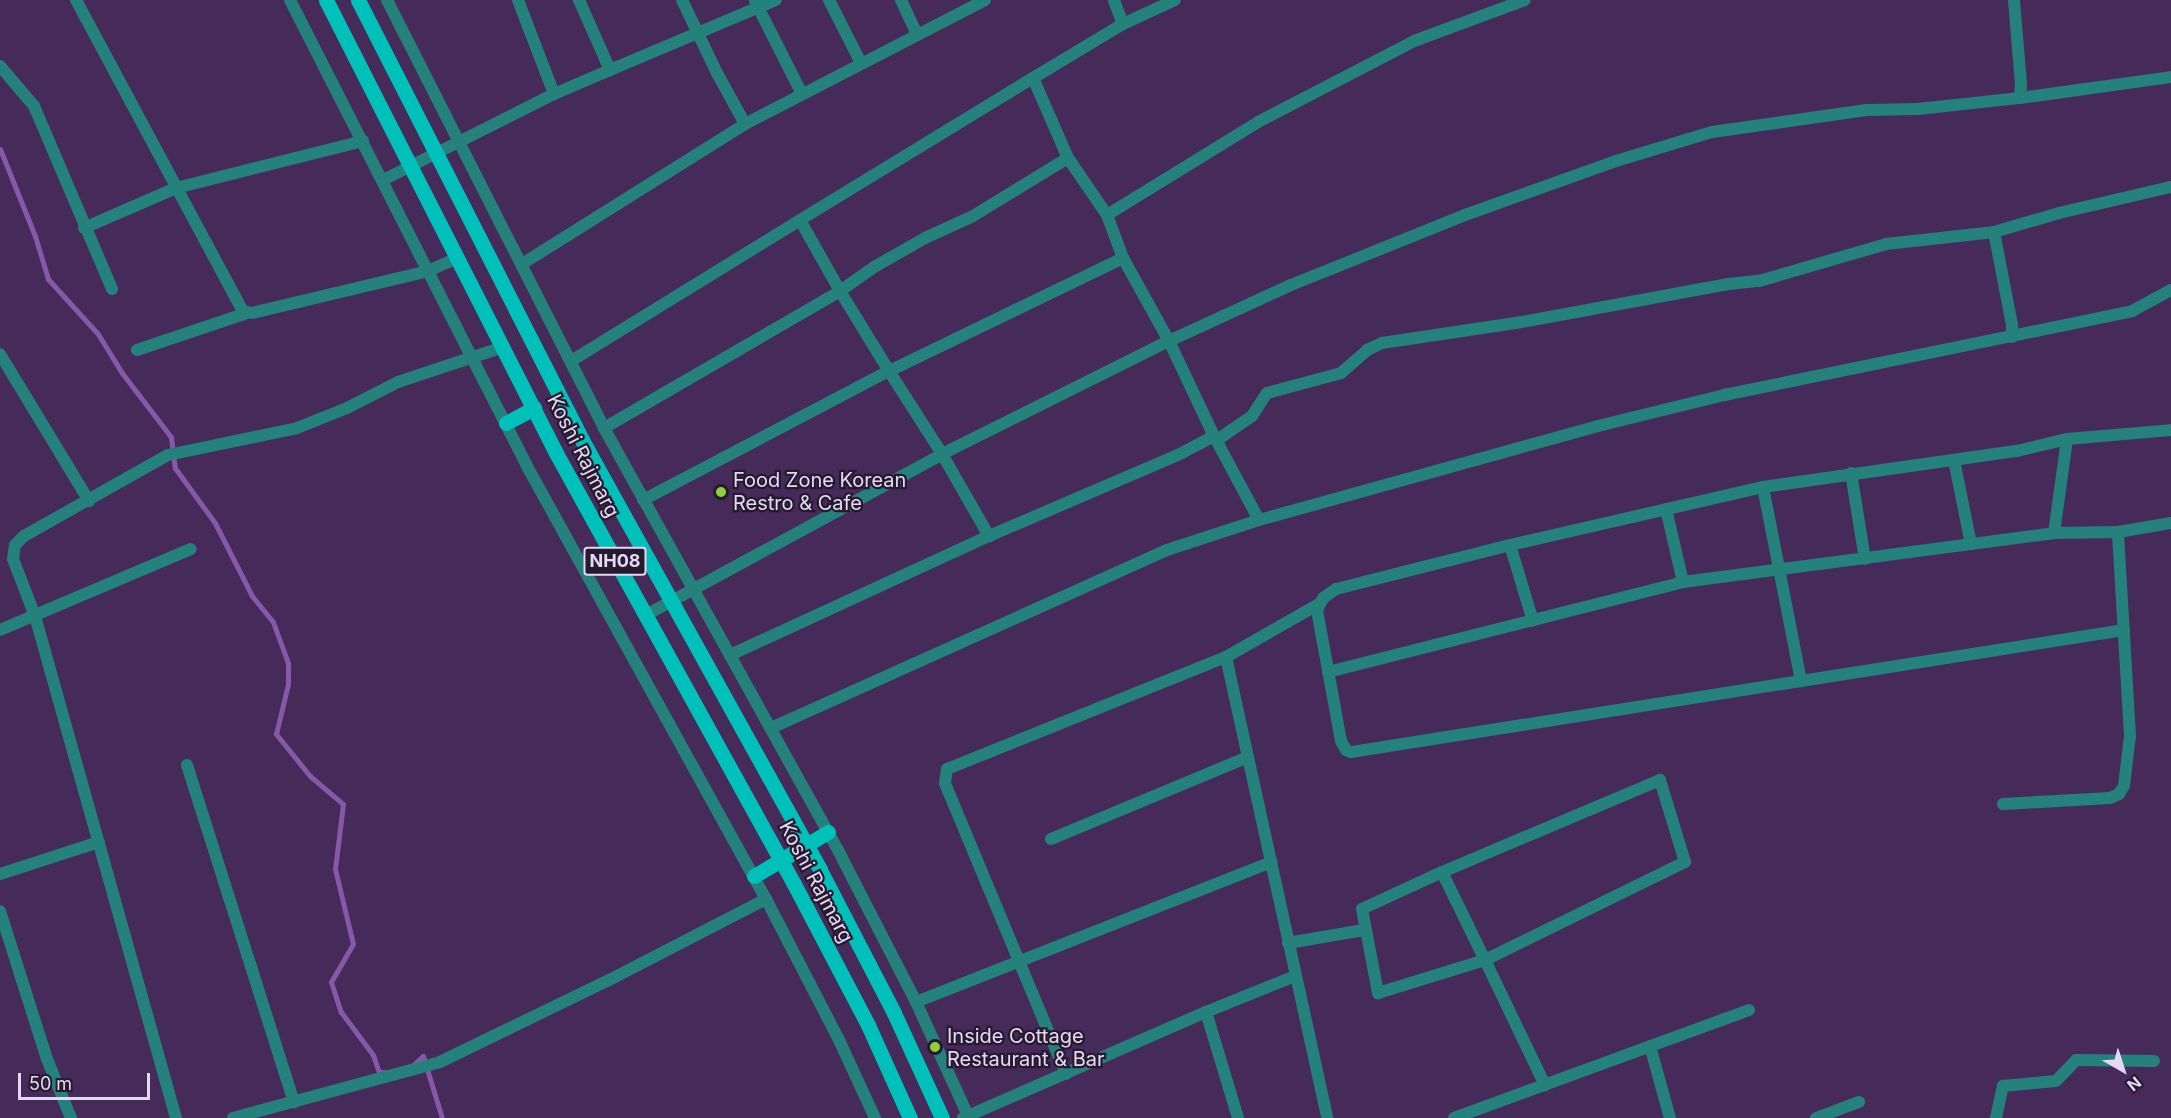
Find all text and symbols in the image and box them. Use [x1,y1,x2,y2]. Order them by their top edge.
street label: Koshi Rajmarg [542,391,624,521]
place label: Food Zone Korean Restro & Cafe [733,468,906,515]
marker: Food Zone Korean Restro & Cafe [714,485,728,499]
road number: NH08 [582,546,648,576]
street label: Koshi Rajmarg [774,817,858,947]
place label: Inside Cottage Restaurant & Bar [947,1024,1105,1071]
marker: Inside Cottage Restaurant & Bar [928,1040,942,1054]
north arrow [2093,1040,2153,1100]
scale bar [21,1061,153,1099]
text: N [2123,1072,2145,1096]
text: 50 m [29,1073,72,1094]

